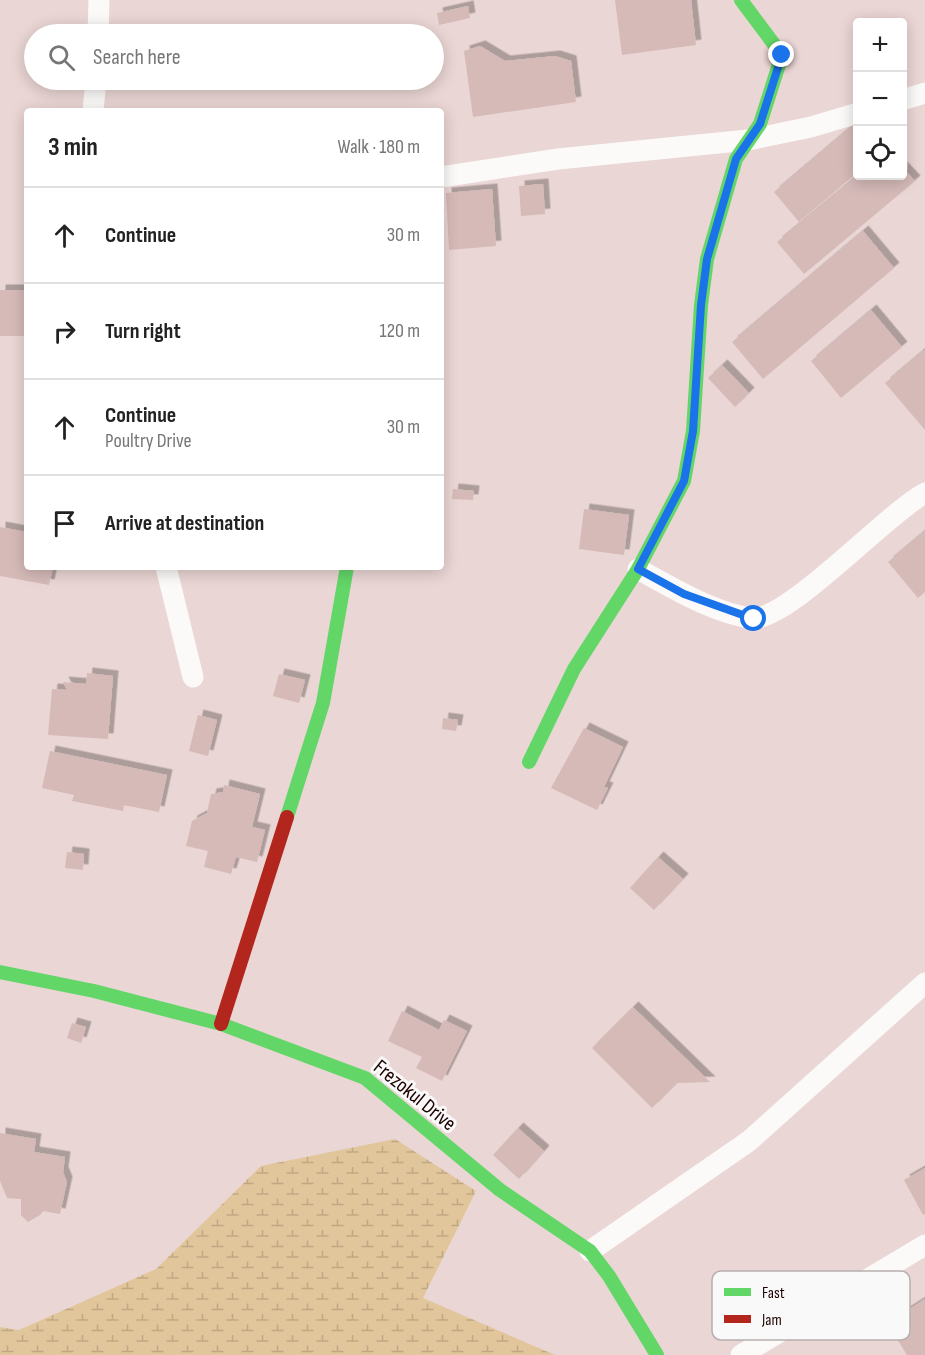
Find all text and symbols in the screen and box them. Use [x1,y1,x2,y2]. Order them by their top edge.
map controls [853,18,907,180]
button: + [853,18,907,72]
search box [24,24,444,90]
icon: search [45,41,78,74]
route end [768,41,794,67]
text: Search here [93,44,180,71]
button: − [853,72,907,126]
button: locate [853,126,907,180]
text: 3 min [48,132,98,163]
text: Walk · 180 m [337,135,420,159]
icon: ahead [48,219,81,252]
text: Continue [105,222,176,249]
text: 30 m [387,223,420,247]
icon: right [48,315,81,348]
text: Turn right [105,318,181,345]
text: 120 m [380,319,420,343]
text: Continue [105,402,176,429]
icon: ahead [48,411,81,444]
text: 30 m [387,415,420,439]
text: Poultry Drive [105,429,192,453]
icon: arrive [48,507,81,540]
text: Arrive at destination [105,510,264,537]
route start [740,605,766,631]
street label: Frezokul Drive [368,1055,461,1136]
legend [712,1271,910,1340]
text: Fast [762,1284,785,1303]
text: Jam [761,1311,782,1330]

